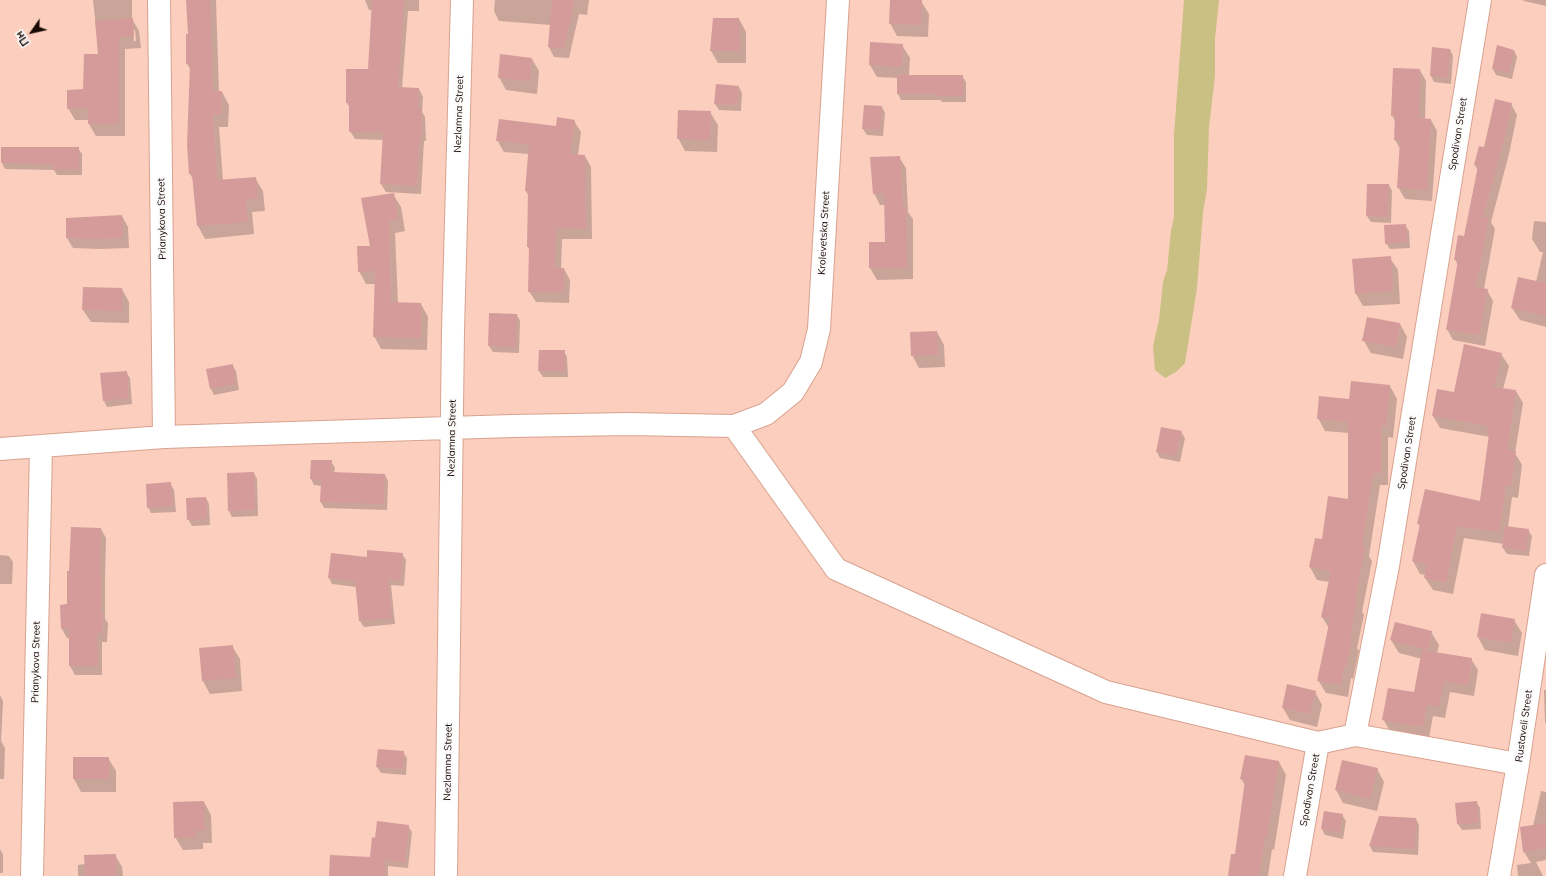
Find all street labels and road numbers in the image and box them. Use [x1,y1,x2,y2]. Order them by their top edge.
street label: Nezlamna Street [452,75,466,153]
street label: Spodivan Street [1446,97,1470,171]
street label: Prianykova Street [155,178,169,260]
street label: Krolevetska Street [816,191,832,275]
street label: Nezlamna Street [445,399,459,477]
street label: Spodivan Street [1395,416,1419,490]
street label: Prianykova Street [29,621,43,703]
street label: Rustaveli Street [1513,689,1535,763]
street label: Nezlamna Street [441,723,455,801]
street label: Spodivan Street [1298,753,1322,827]

